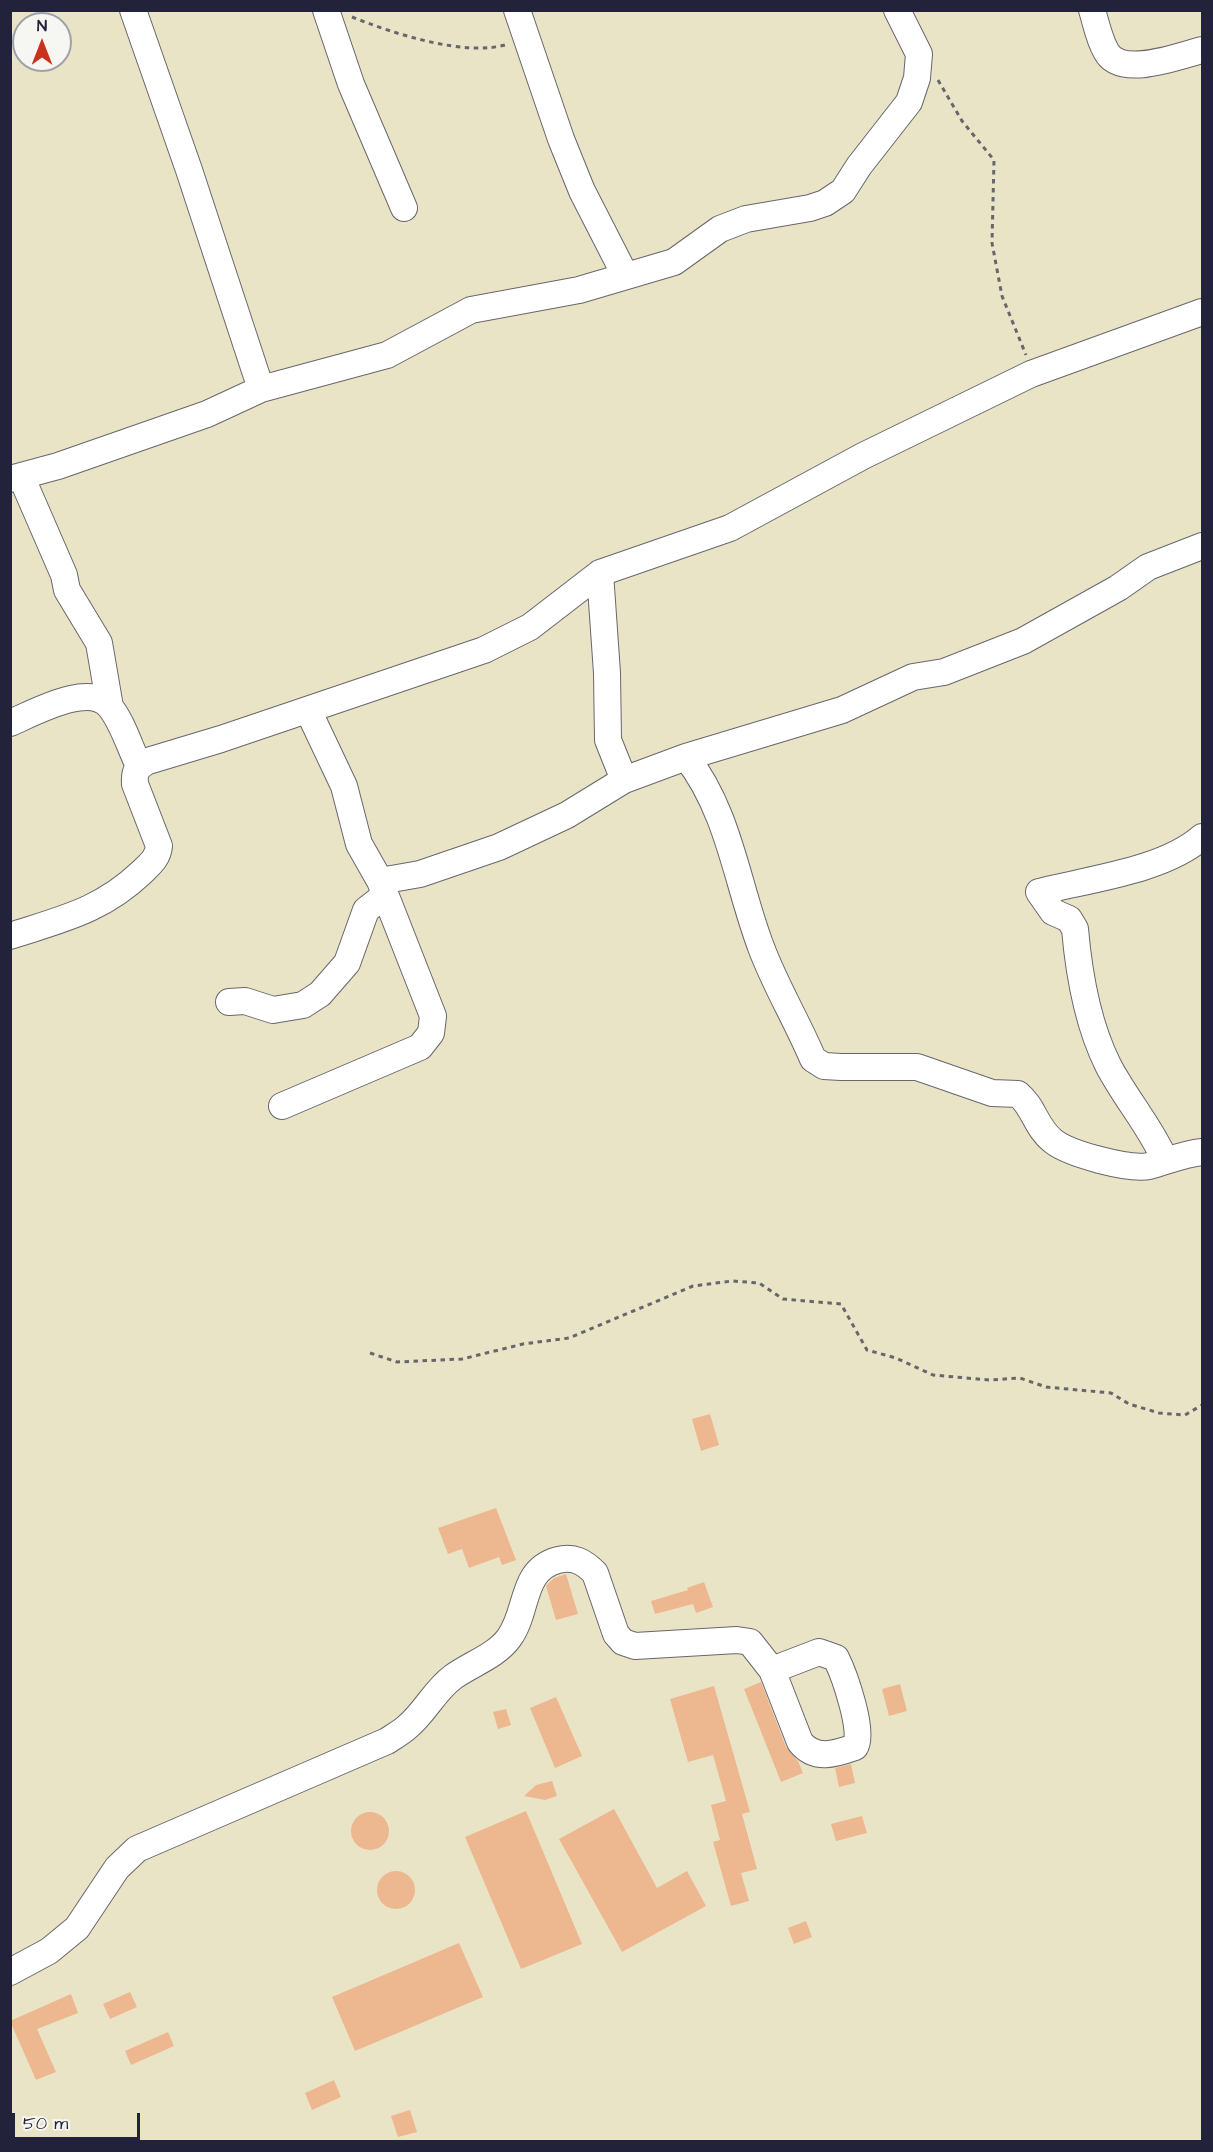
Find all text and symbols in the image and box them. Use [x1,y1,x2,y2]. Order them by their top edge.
north arrow [12,12,72,72]
text: N [37,15,47,37]
scale bar [15,2101,142,2139]
text: 50 m [23,2111,68,2136]

